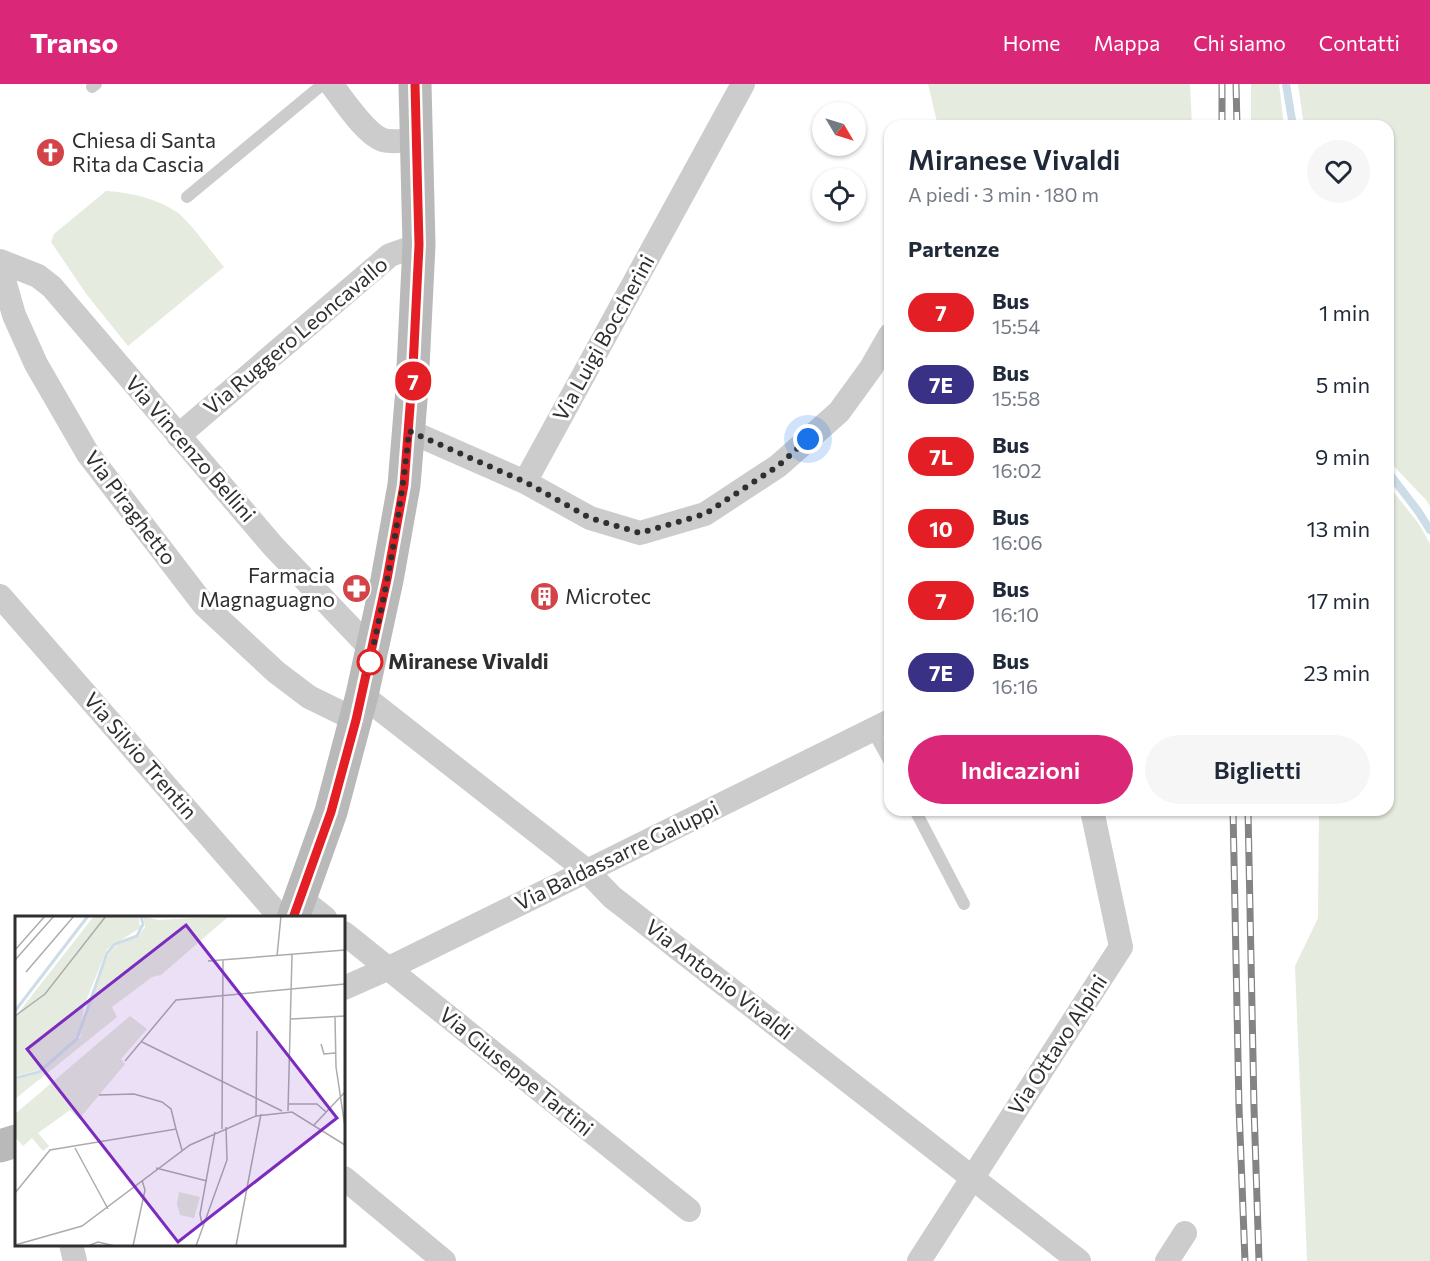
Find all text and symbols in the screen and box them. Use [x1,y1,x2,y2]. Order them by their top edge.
text: Transo [30,25,118,59]
text: Home [1003,30,1060,55]
text: Mappa [1093,30,1160,55]
text: Chi siamo [1193,30,1286,55]
text: Contatti [1319,30,1400,55]
north arrow [812,102,866,156]
map controls [812,102,866,222]
place label: Chiesa di Santa Rita da Cascia [72,127,216,176]
church icon: Chiesa di Santa Rita da Cascia [35,137,67,169]
button: heart [1307,140,1370,203]
text: Miranese Vivaldi [908,142,1120,176]
button: locate [812,168,866,222]
text: A piedi · 3 min · 180 m [908,182,1099,206]
text: Partenze [908,235,999,262]
street label: Via Luigi Boccherini [547,250,659,425]
street label: Via Ruggero Leoncavallo [198,251,392,419]
text: Bus [992,287,1029,314]
text: 1 min [1319,299,1370,326]
text: 7 [935,300,947,325]
text: 15:54 [992,314,1040,338]
text: Bus [992,359,1029,386]
line badge: 7 [394,362,432,400]
text: 7 [407,369,419,394]
street label: Via Vincenzo Bellini [121,370,261,526]
text: 5 min [1316,371,1370,398]
text: 7E [929,372,953,397]
text: 15:58 [992,386,1040,410]
your location [793,424,823,454]
text: Bus [992,431,1029,458]
text: 9 min [1315,443,1370,470]
text: 7L [929,444,953,469]
street label: Via Piraghetto [80,445,182,569]
text: 16:02 [992,458,1042,482]
text: Bus [992,503,1029,530]
text: 13 min [1306,515,1370,542]
text: 10 [929,516,953,541]
text: 16:06 [992,530,1043,554]
place label: Farmacia Magnaguagno [200,562,335,611]
pharmacy icon: Farmacia Magnaguagno [340,572,372,604]
text: Bus [992,575,1029,602]
building icon: Microtec [528,581,560,613]
place label: Microtec [565,583,651,608]
text: 17 min [1307,587,1370,614]
text: 7 [935,588,947,613]
text: 16:10 [992,602,1039,626]
text: Bus [992,647,1029,674]
place label: Miranese Vivaldi [388,648,549,673]
marker: Miranese Vivaldi [357,649,383,675]
text: 23 min [1304,659,1370,686]
text: 7E [929,660,953,685]
text: 16:16 [992,674,1038,698]
street label: Via Silvio Trentin [79,687,203,823]
button: Indicazioni [908,735,1133,804]
button: Biglietti [1145,735,1370,804]
street label: Via Baldassarre Galuppi [511,795,722,915]
street label: Via Antonio Vivaldi [641,913,799,1044]
inset map [15,916,345,1246]
street label: Via Ottavo Alpini [1002,969,1111,1119]
street label: Via Giuseppe Tartini [435,1001,599,1140]

